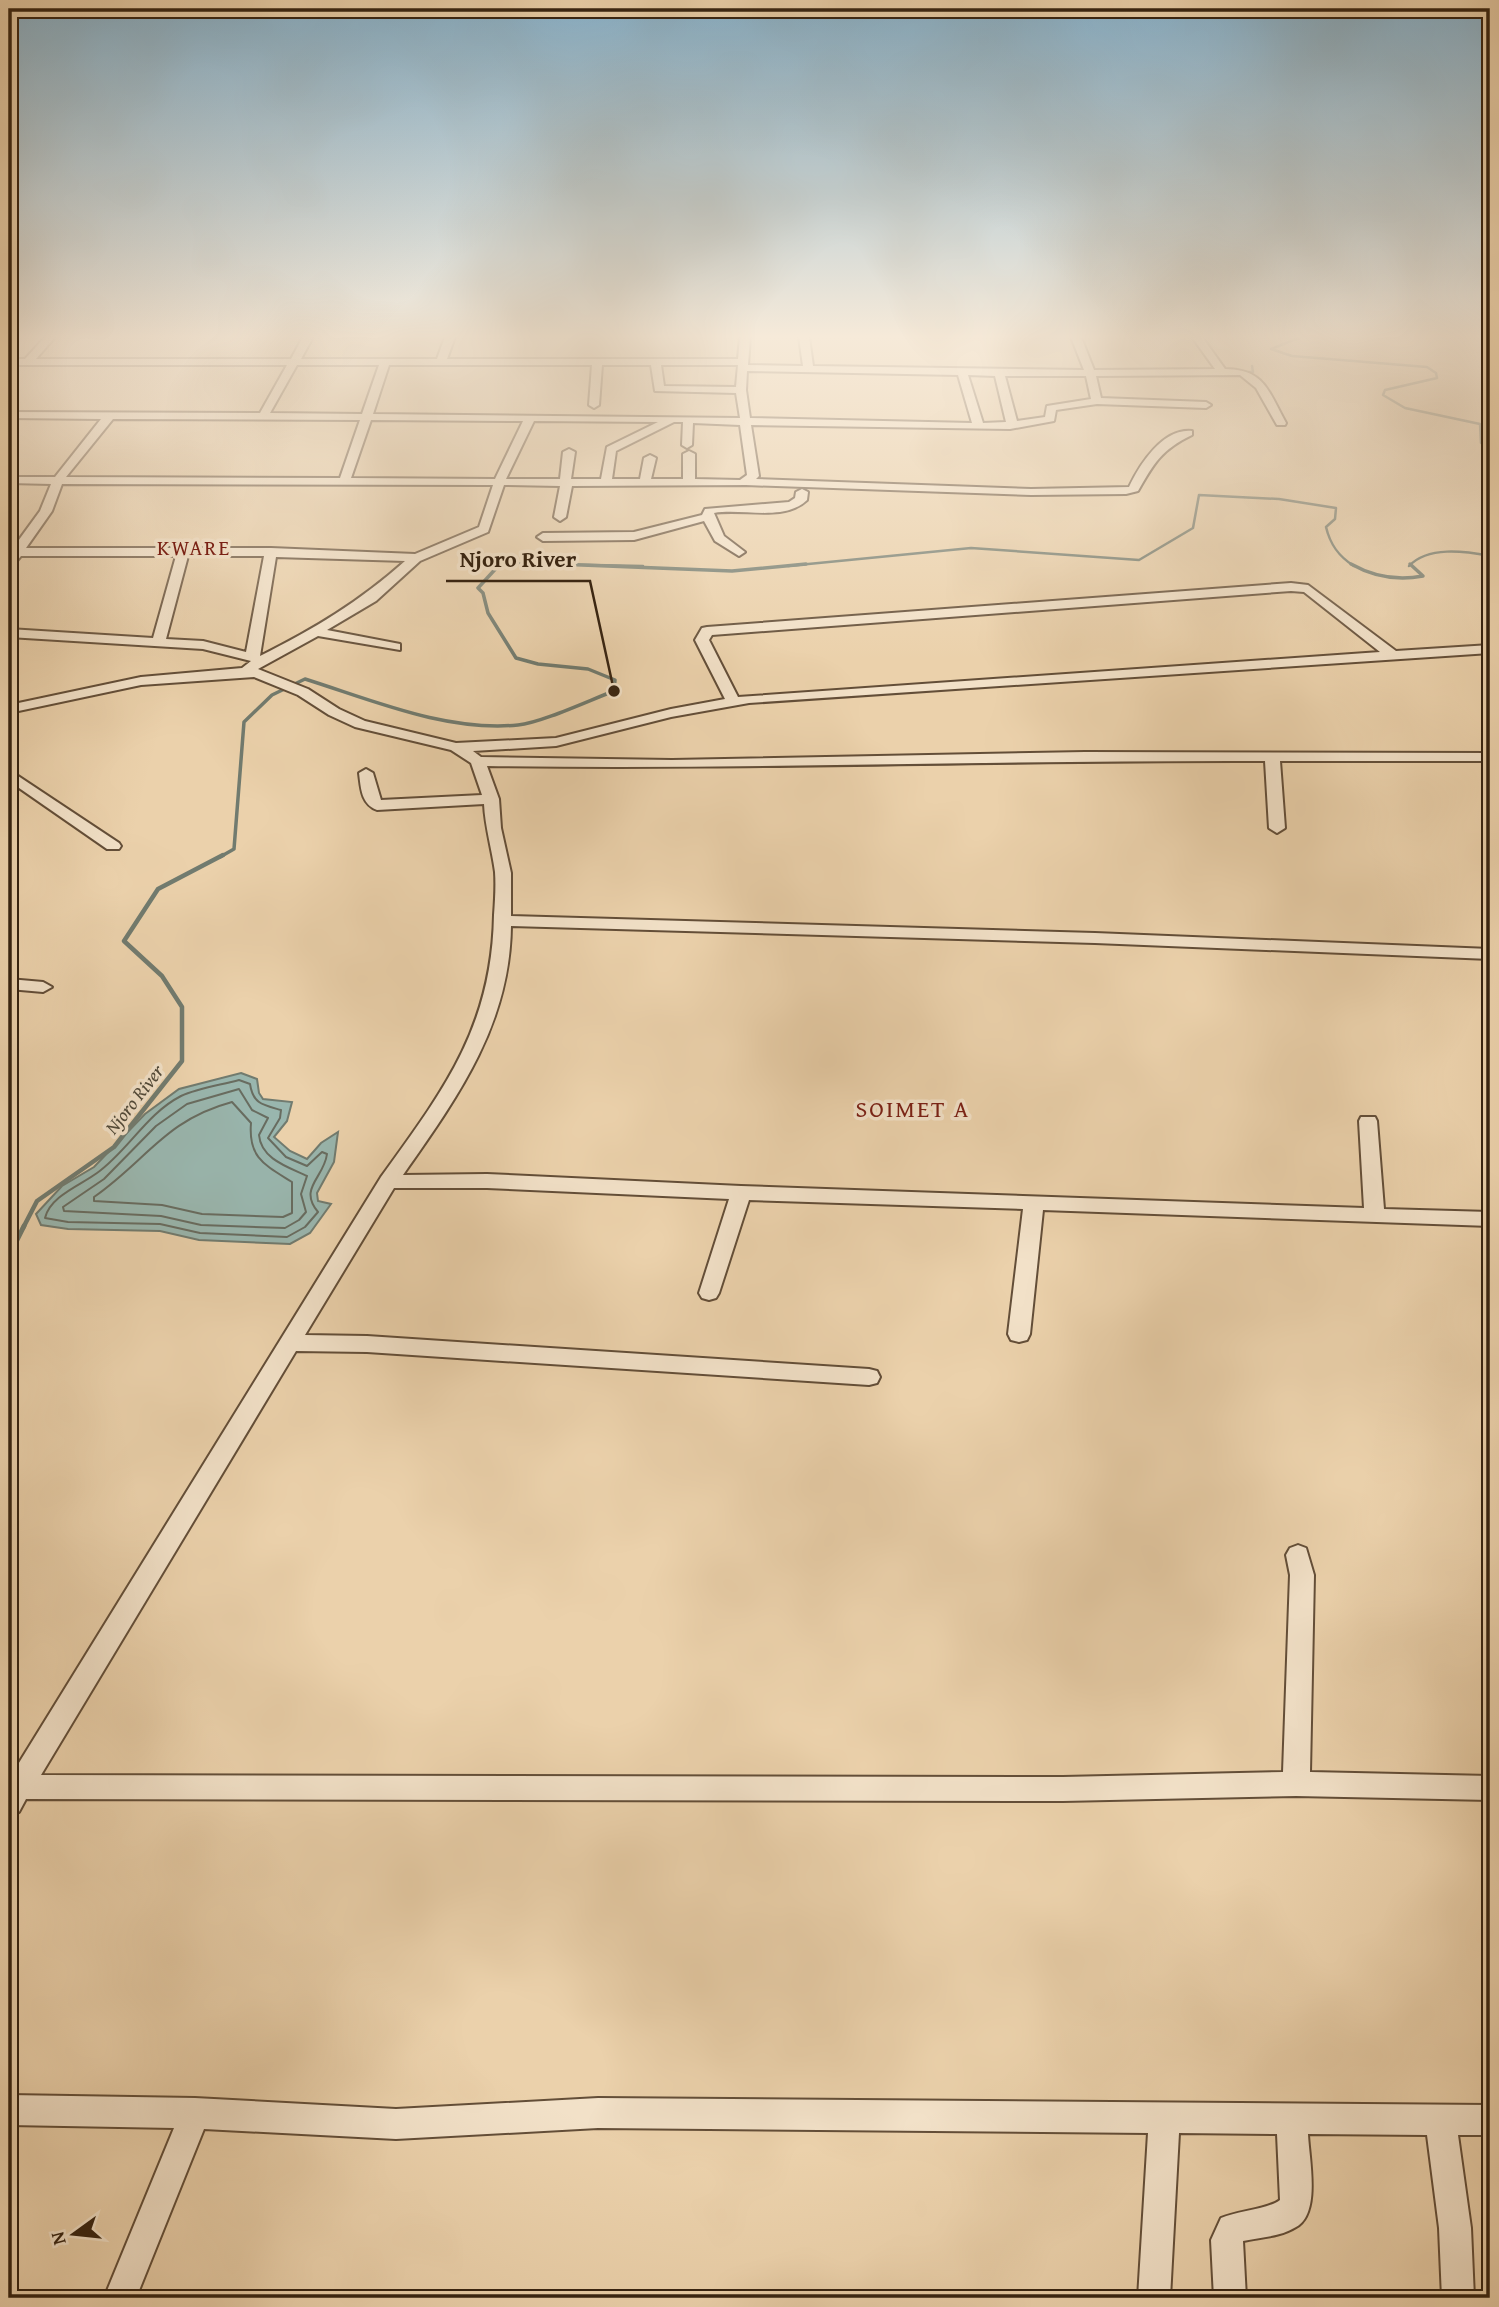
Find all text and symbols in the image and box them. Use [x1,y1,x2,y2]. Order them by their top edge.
district label: KWARE [157,532,231,563]
callout: Njoro River [446,537,590,581]
text: Njoro River [460,542,577,575]
water label: Njoro River [97,1057,171,1141]
district label: SOIMET A [856,1091,970,1126]
north arrow [38,2198,108,2268]
text: N [42,2228,73,2248]

